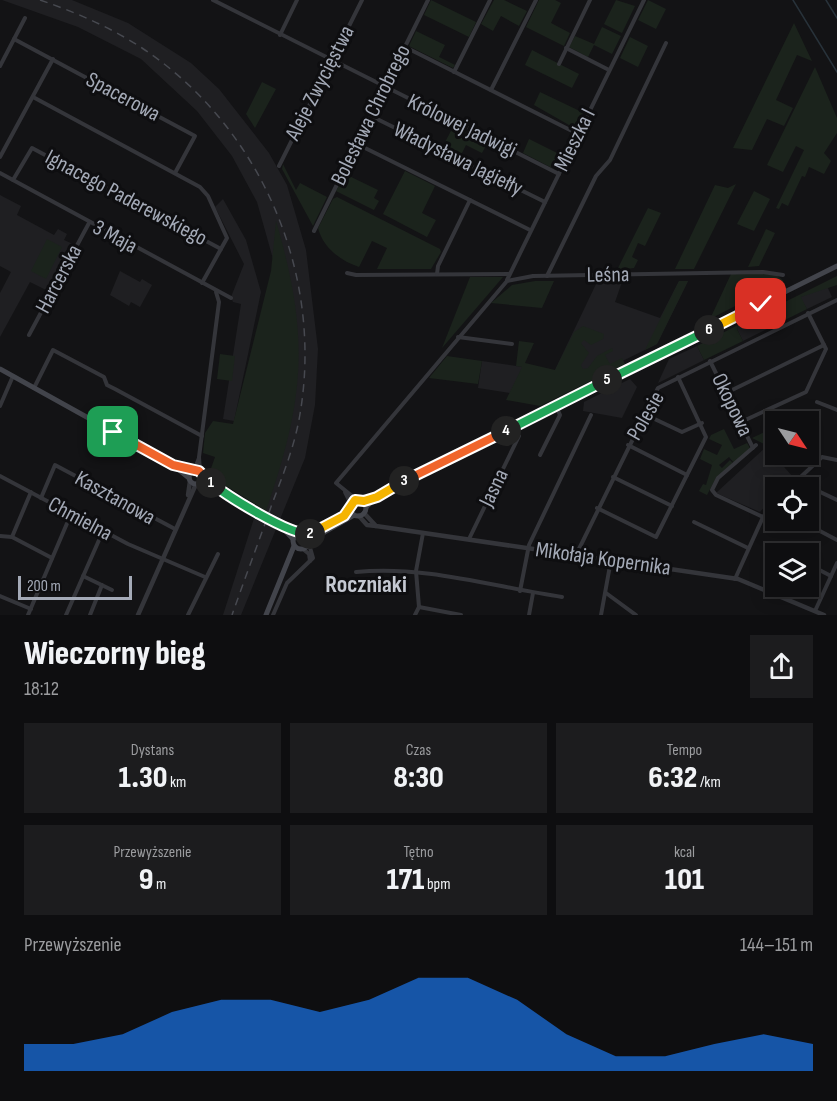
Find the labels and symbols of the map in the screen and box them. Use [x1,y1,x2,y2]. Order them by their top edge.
street label: Aleje Zwycięstwa [279,21,360,146]
street label: Bolesława Chrobrego [325,40,417,190]
street label: Spacerowa [81,66,165,128]
street label: Królowej Jadwigi [403,88,521,164]
street label: Mieszka I [548,104,602,176]
street label: Władysława Jagiełły [389,116,528,202]
street label: Ignacego Paderewskiego [40,144,212,252]
street label: 3 Maja [88,214,142,260]
street label: Harcerska [30,240,88,318]
street label: Leśna [587,261,629,289]
pin [735,278,786,329]
pin: 6 [694,315,724,345]
pin: 5 [592,365,622,395]
street label: Okopowa [705,369,759,441]
street label: Polesie [621,387,671,445]
pin [87,406,138,457]
north arrow [765,411,819,465]
pin: 4 [491,416,521,446]
street label: Kasztanowa [70,465,160,531]
street label: Jasna [473,465,515,512]
pin: 3 [389,466,419,496]
pin: 1 [196,468,226,498]
street label: Chmielna [43,491,117,547]
pin: 2 [295,519,325,549]
street label: Mikołaja Kopernika [534,536,672,582]
district label: Roczniaki [325,570,407,599]
scale bar [18,573,132,600]

